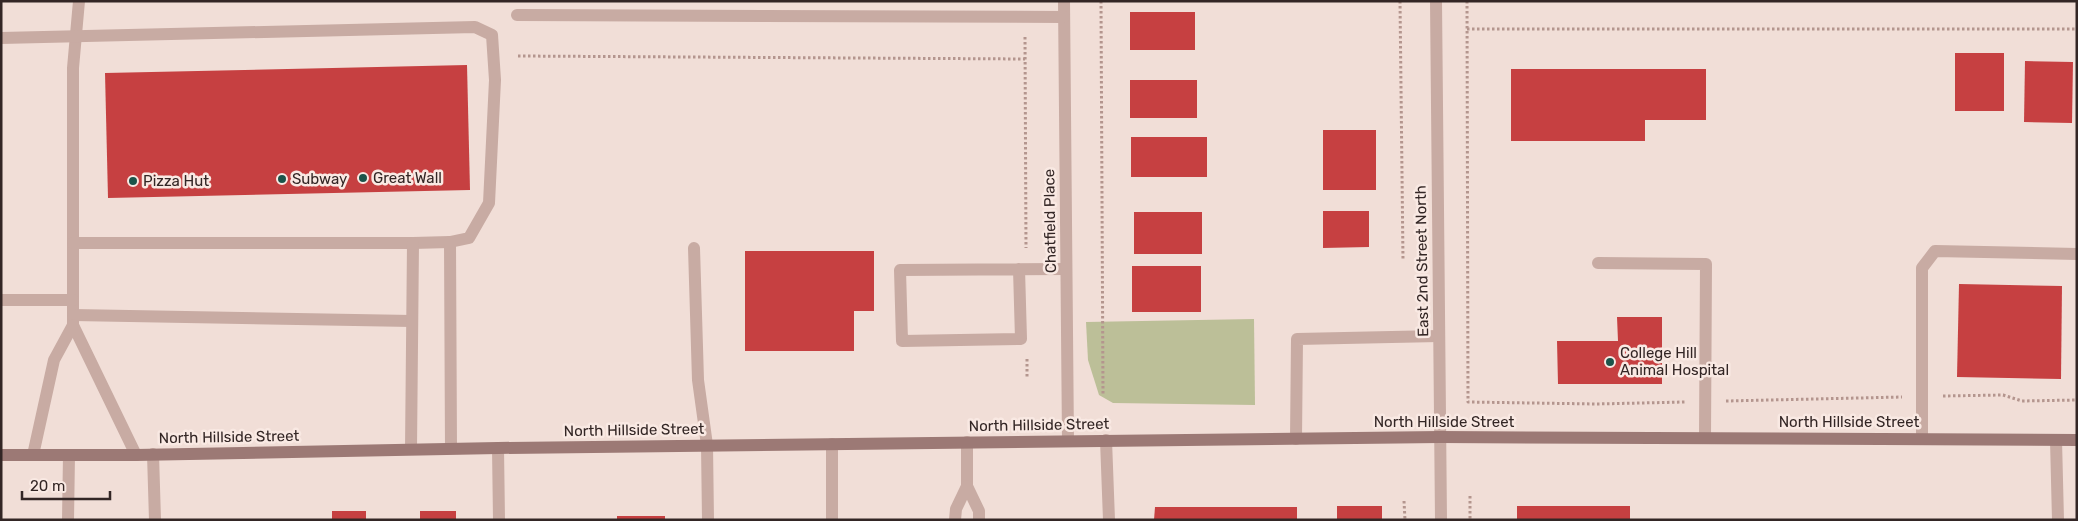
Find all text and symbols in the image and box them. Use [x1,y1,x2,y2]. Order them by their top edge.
place label: Great Wall [373,169,442,187]
street label: Chatfield Place [1040,169,1060,273]
place label: Subway [292,170,347,188]
place label: Pizza Hut [143,172,209,190]
marker: Great Wall [357,172,369,184]
marker: Subway [276,173,288,185]
marker: Pizza Hut [127,175,139,187]
street label: East 2nd Street North [1412,185,1432,337]
place label: College Hill Animal Hospital [1620,344,1729,379]
marker: College Hill Animal Hospital [1604,356,1616,368]
street label: North Hillside Street [1374,413,1514,431]
street label: North Hillside Street [1779,413,1919,431]
street label: North Hillside Street [969,415,1110,435]
street label: North Hillside Street [564,420,705,440]
street label: North Hillside Street [159,427,300,447]
scale bar [22,468,110,500]
text: 20 m [30,477,65,495]

